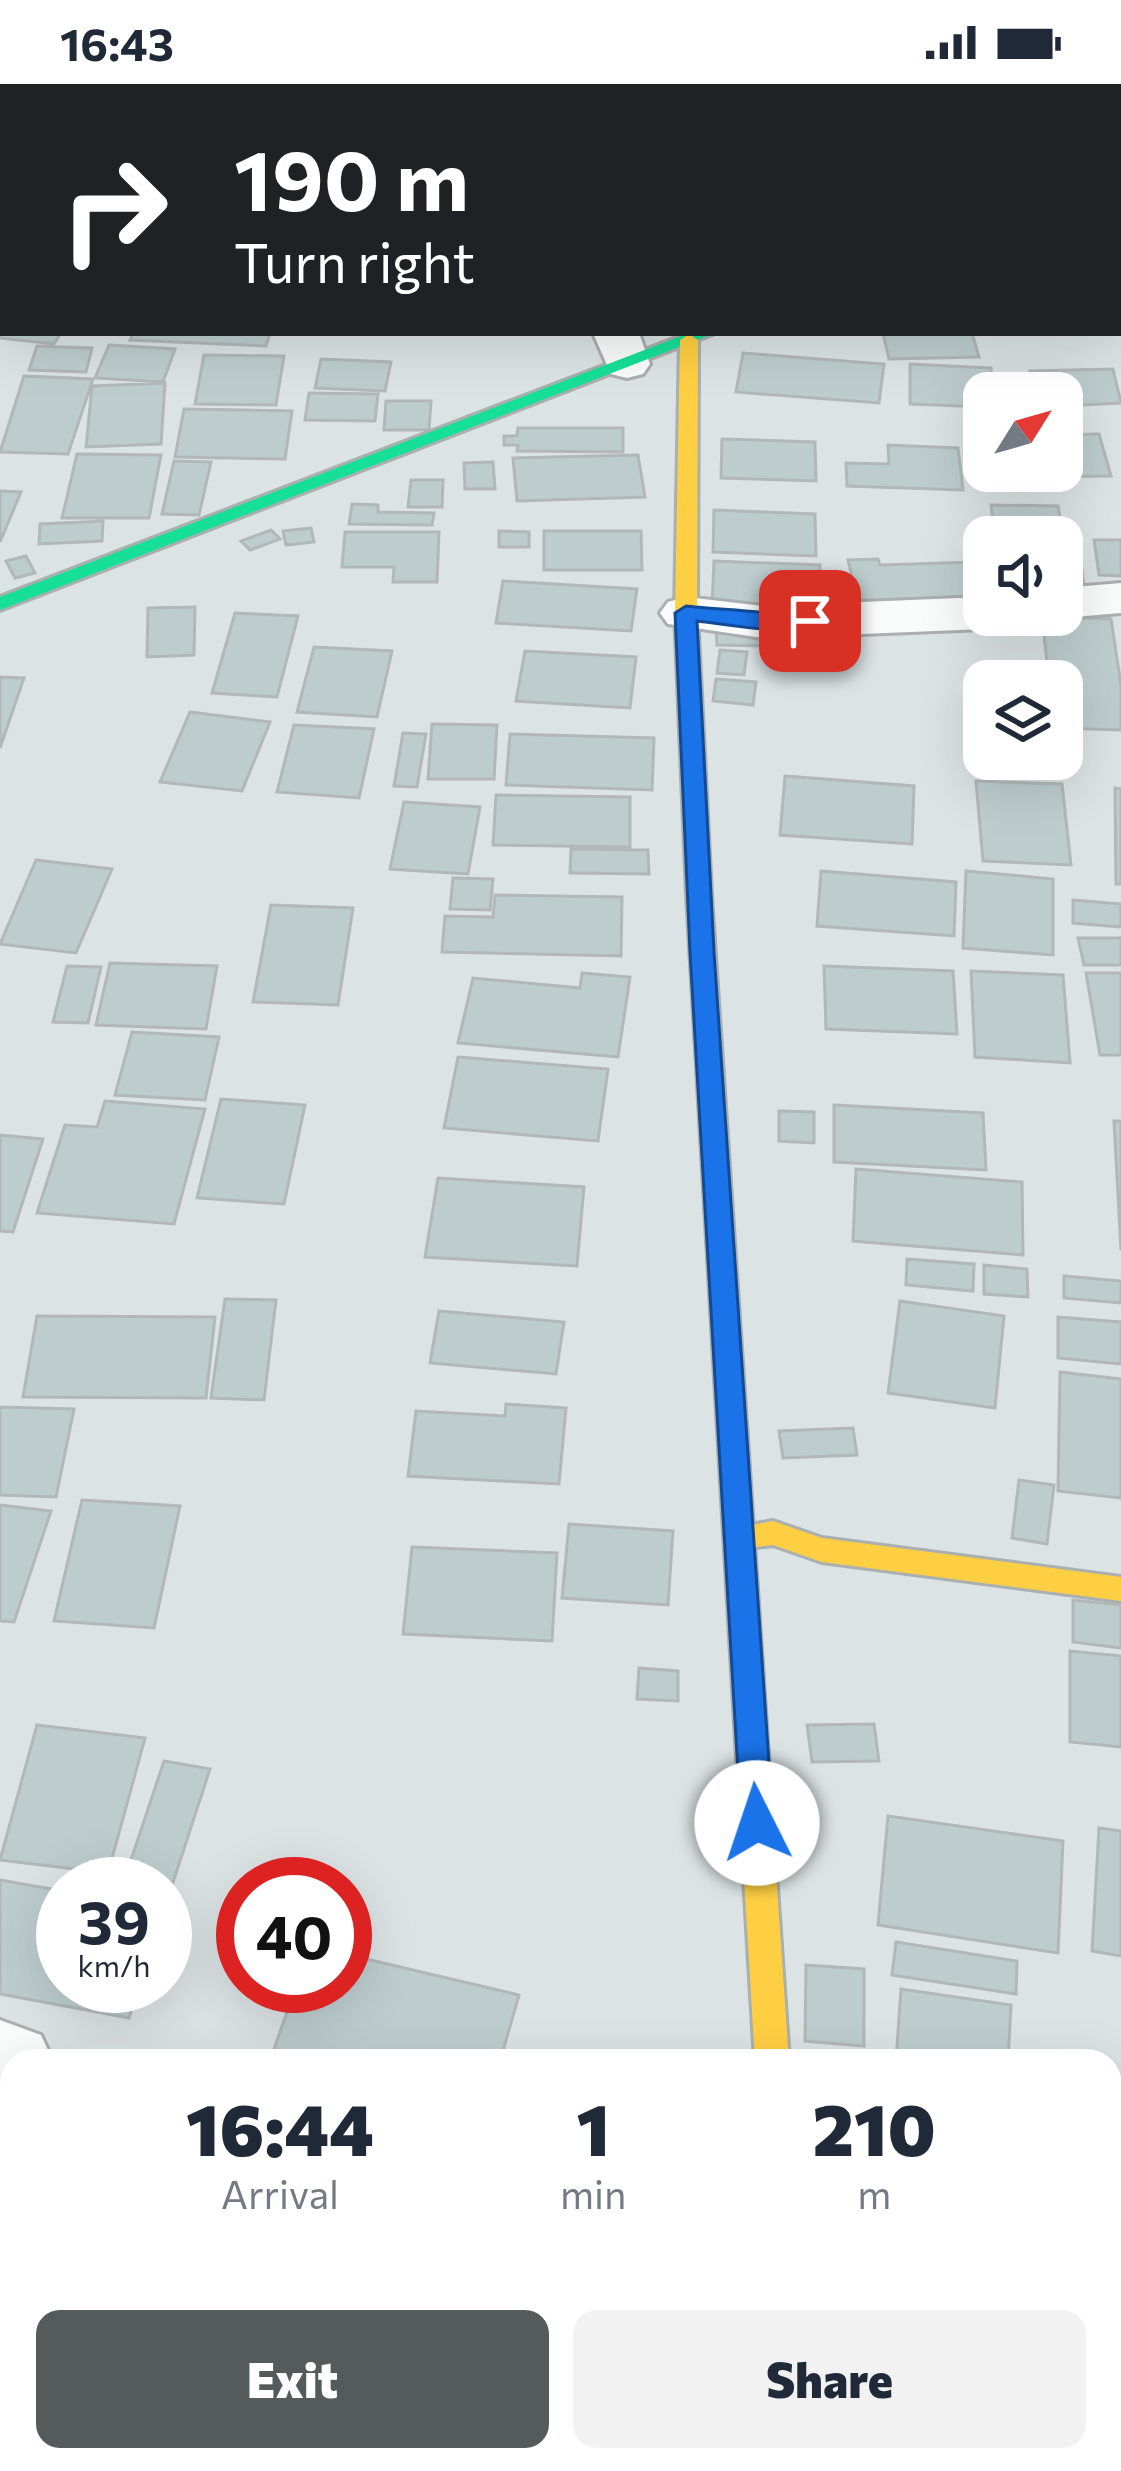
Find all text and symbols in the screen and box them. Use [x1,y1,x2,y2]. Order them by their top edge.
text: 16:43 [60,15,174,70]
text: 190 m [234,126,469,228]
icon: right [36,132,192,288]
text: Turn right [234,228,475,294]
north arrow [963,372,1083,492]
map controls [963,372,1083,780]
button: sound [963,516,1083,636]
pin [759,570,861,672]
icon: arrive [777,588,843,654]
button: layers [963,660,1083,780]
position arrow [694,1760,820,1886]
speed limit sign: 40 [216,1857,372,2013]
text: 39 [78,1883,150,1956]
text: km/h [78,1946,150,1983]
text: 16:44 [186,2083,374,2171]
text: 1 [576,2083,610,2171]
text: 210 [812,2083,936,2171]
text: Arrival [221,2169,339,2217]
text: min [560,2169,626,2217]
text: m [857,2169,891,2217]
button: Exit [36,2310,549,2448]
button: Share [573,2310,1086,2448]

